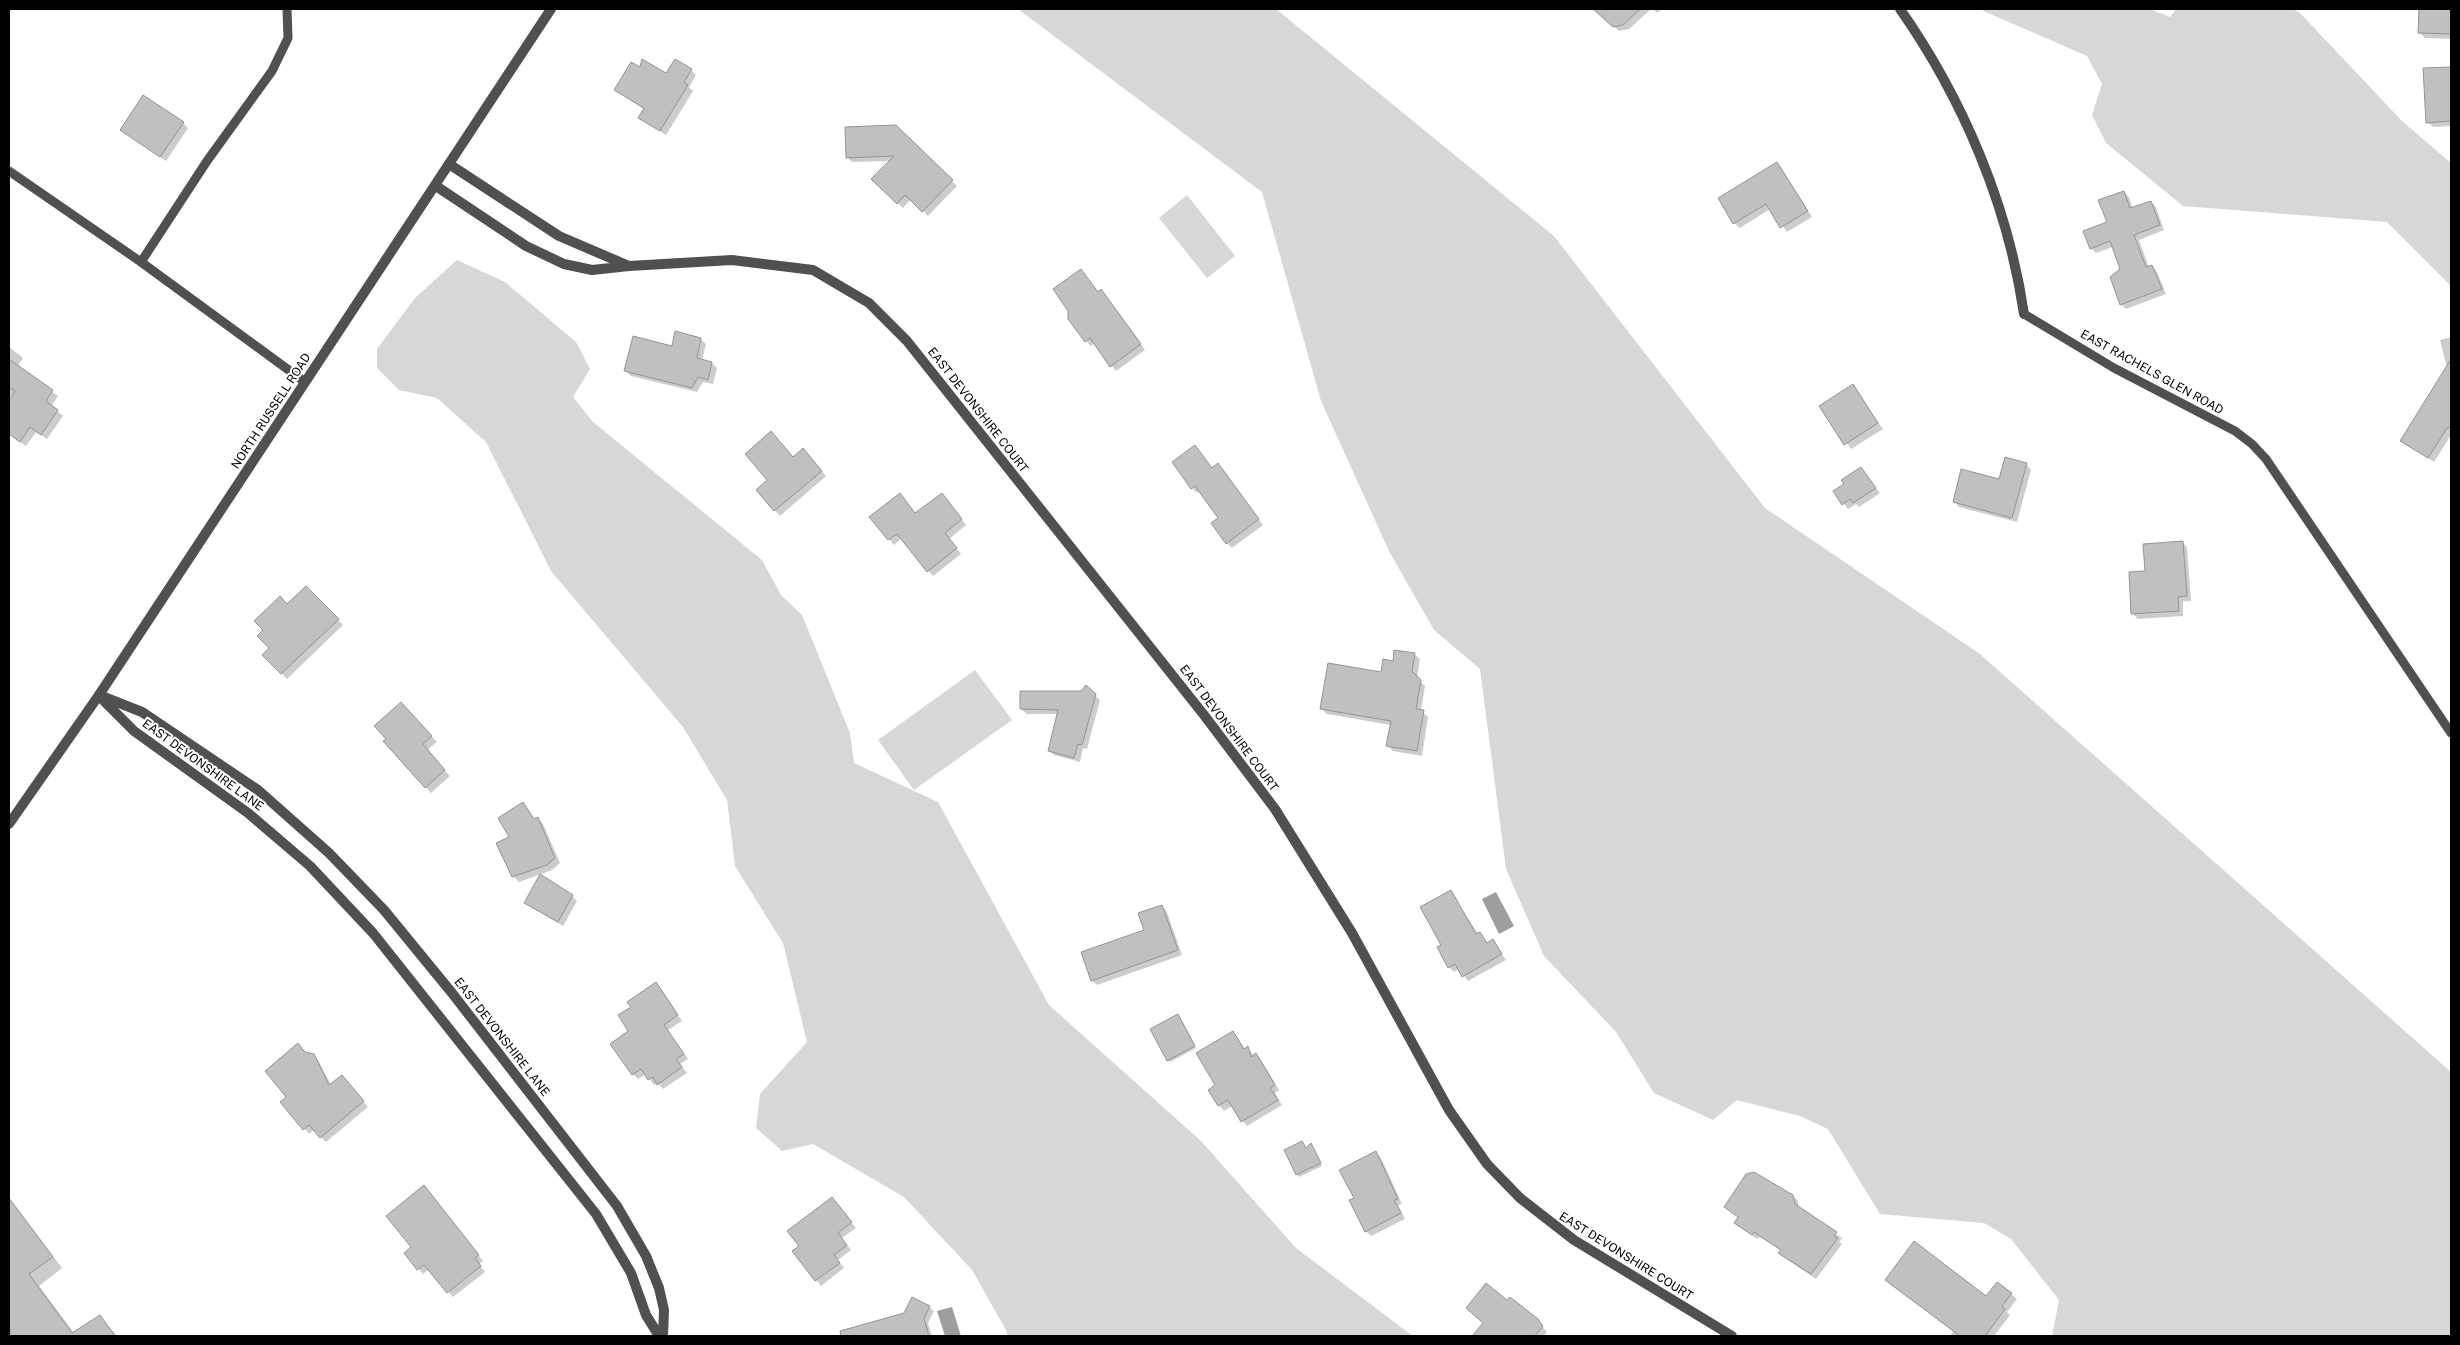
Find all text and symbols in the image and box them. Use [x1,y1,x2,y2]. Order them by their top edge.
street label: EAST RACHELS GLEN ROAD [2078,327,2226,417]
street label: EAST DEVONSHIRE COURT [925,345,1031,475]
street label: NORTH RUSSELL ROAD [228,351,314,471]
street label: EAST DEVONSHIRE COURT [1177,662,1281,794]
street label: EAST DEVONSHIRE LANE [140,716,266,814]
street label: EAST DEVONSHIRE LANE [451,975,553,1099]
street label: EAST DEVONSHIRE COURT [1557,1209,1695,1303]

